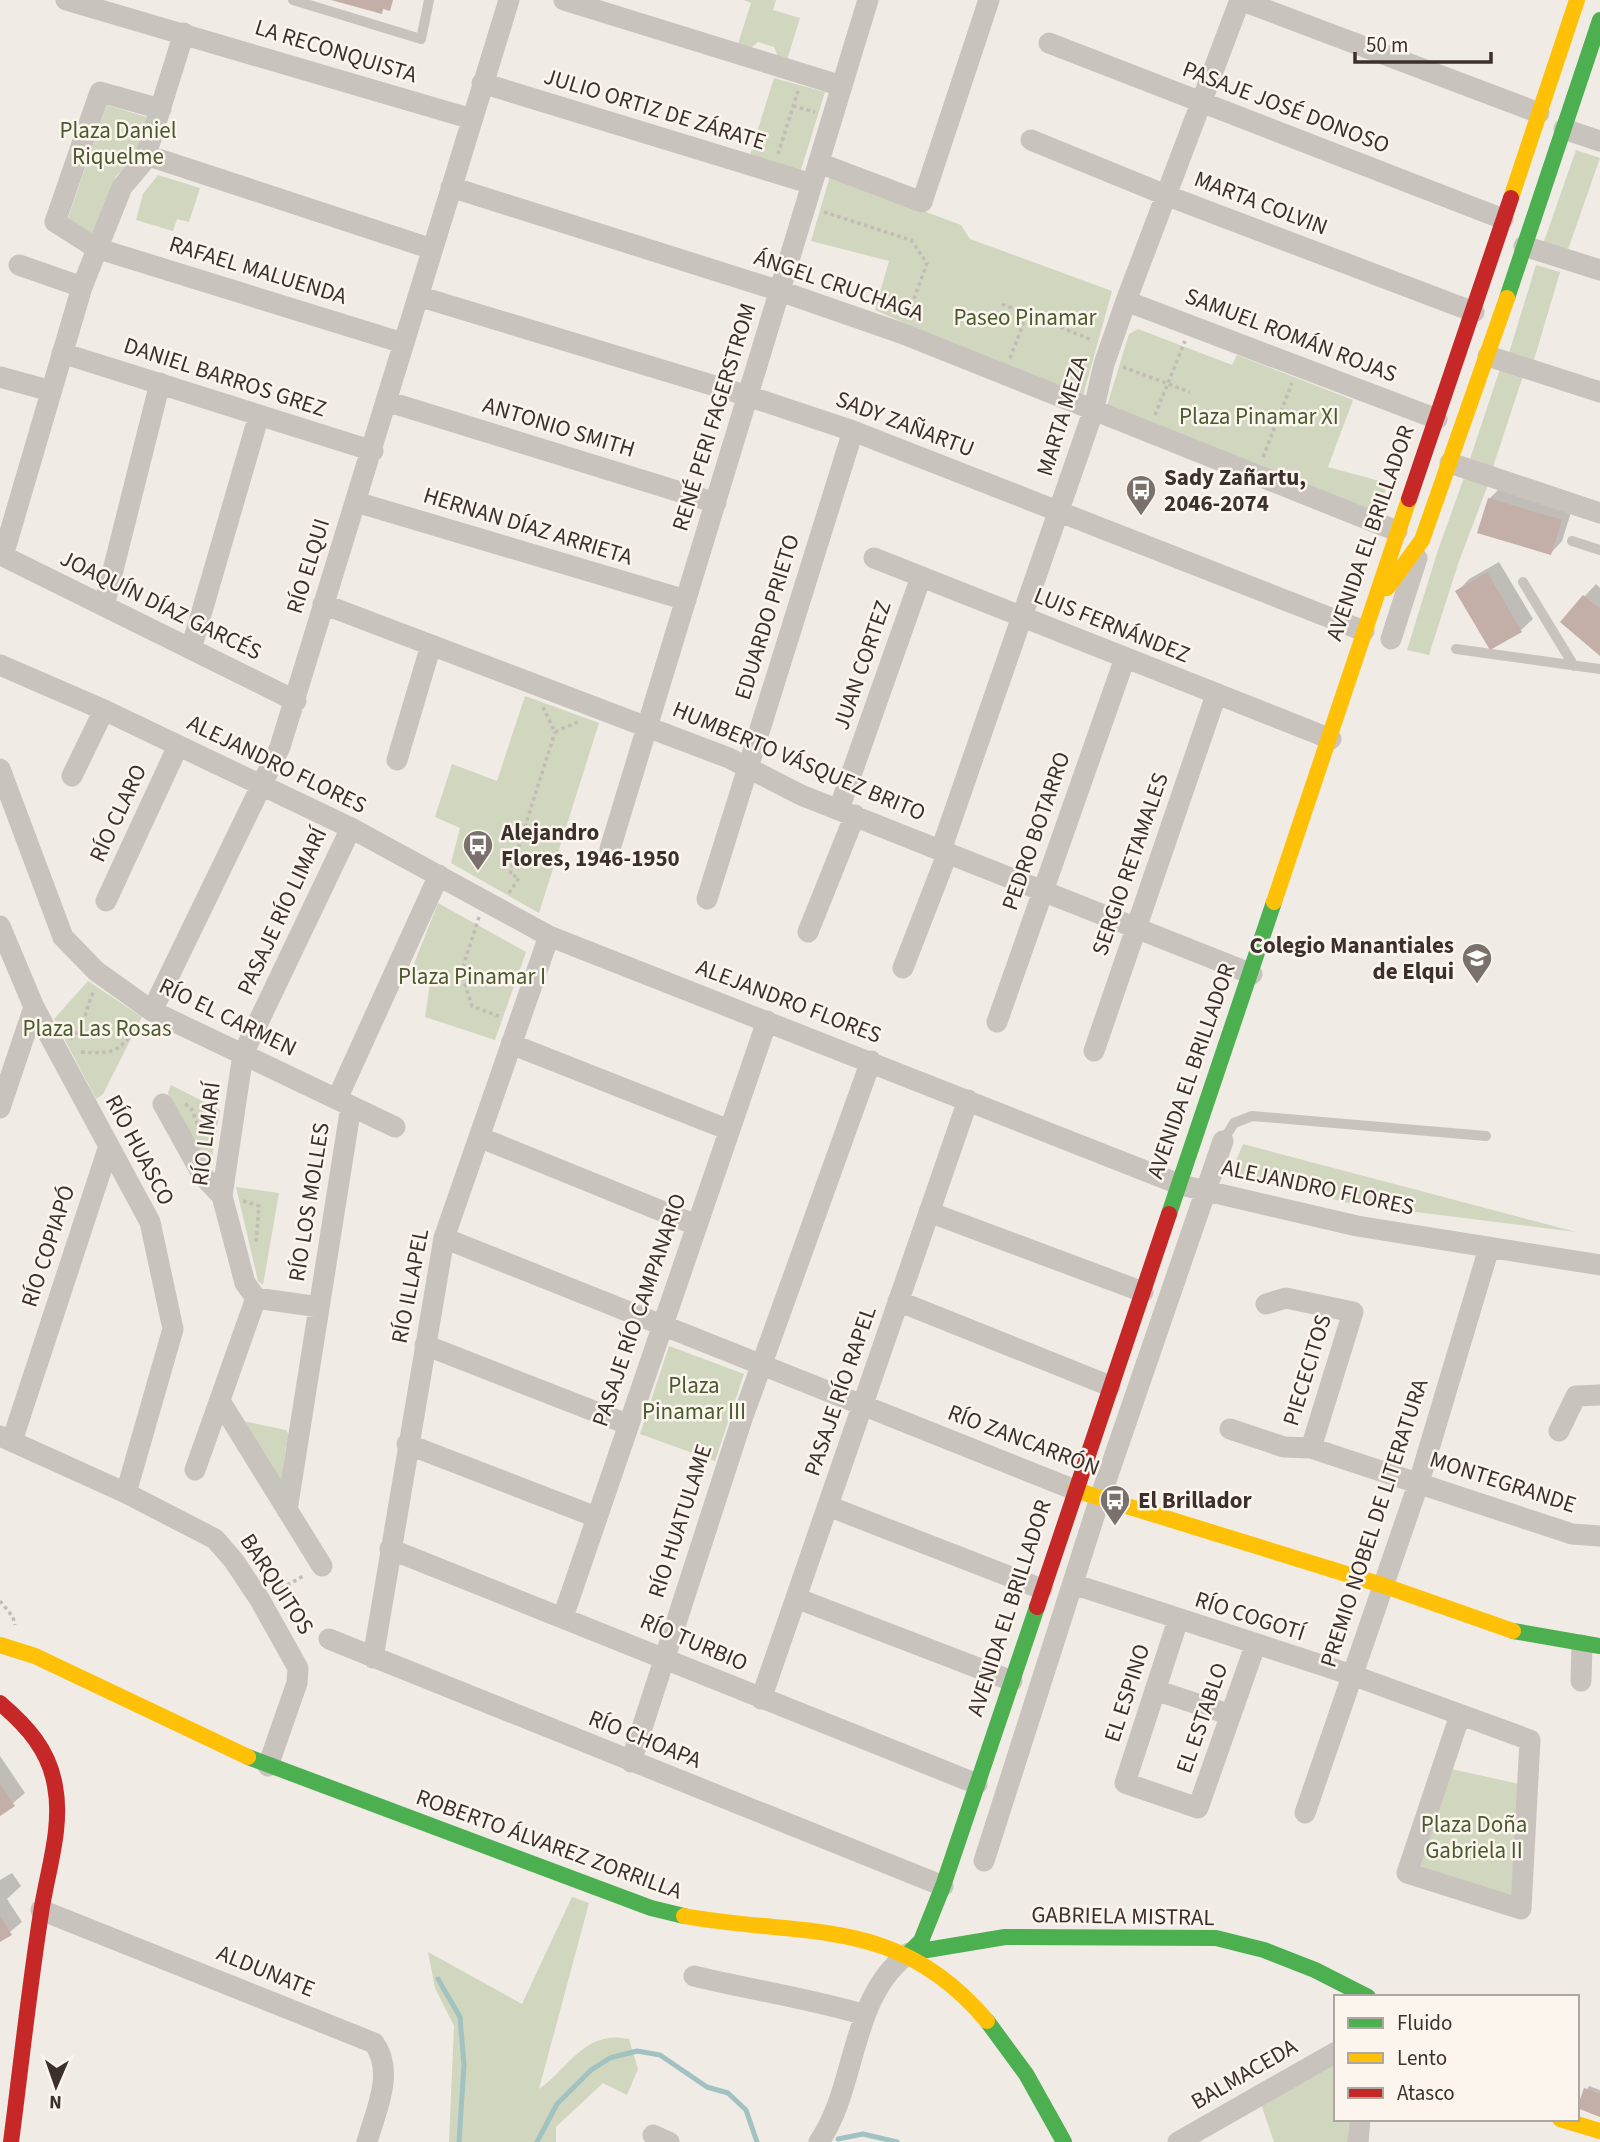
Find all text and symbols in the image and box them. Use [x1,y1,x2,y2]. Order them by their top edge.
street label: LA RECONQUISTA [251,11,422,91]
scale bar [1355,21,1492,65]
text: 50 m [1366,30,1408,60]
street label: PASAJE JOSÉ DONOSO [1178,52,1394,162]
street label: JULIO ORTIZ DE ZÁRATE [540,59,770,159]
park label: Plaza Daniel Riquelme [59,114,177,173]
street label: MARTA COLVIN [1190,162,1332,244]
street label: RAFAEL MALUENDA [165,227,351,313]
street label: ÁNGEL CRUCHAGA [750,240,929,330]
street label: SAMUEL ROMÁN ROJAS [1180,279,1402,391]
street label: RENÉ PERI FAGERSTROM [664,299,764,535]
park label: Paseo Pinamar [953,301,1098,334]
street label: DANIEL BARROS GREZ [119,329,331,425]
street label: MARTA MEZA [1028,351,1096,480]
street label: SADY ZAÑARTU [831,382,979,466]
street label: ANTONIO SMITH [479,388,639,466]
park label: Plaza Pinamar XI [1179,400,1339,433]
street label: AVENIDA EL BRILLADOR [1318,421,1422,645]
place label: Sady Zañartu, 2046-2074 [1164,461,1306,520]
bus stop icon: Sady Zañartu, 2046-2074 [1124,473,1158,517]
street label: HERNAN DÍAZ ARRIETA [419,478,637,574]
street label: RÍO ELQUI [278,514,338,618]
street label: EDUARDO PRIETO [726,530,808,704]
street label: JOAQUÍN DÍAZ GARCÉS [55,542,267,668]
street label: LUIS FERNÁNDEZ [1029,579,1195,671]
street label: JUAN CORTEZ [824,596,900,734]
street label: HUMBERTO VÁSQUEZ BRITO [667,693,931,829]
street label: ALEJANDRO FLORES [182,706,372,822]
street label: PEDRO BOTARRO [993,747,1079,915]
street label: RÍO CLARO [81,759,155,867]
street label: SERGIO RETAMALES [1083,768,1177,960]
place label: Alejandro Flores, 1946-1950 [500,816,680,875]
street label: PASAJE RÍO LIMARÍ [229,821,336,1000]
bus stop icon: Alejandro Flores, 1946-1950 [461,828,495,872]
place label: Colegio Manantiales de Elqui [1250,929,1454,988]
school or university icon: Colegio Manantiales de Elqui [1460,941,1494,985]
street label: ALEJANDRO FLORES [692,950,886,1052]
street label: AVENIDA EL BRILLADOR [1139,959,1243,1183]
park label: Plaza Pinamar I [398,960,546,993]
street label: RÍO EL CARMEN [154,969,302,1065]
park label: Plaza Las Rosas [22,1012,172,1045]
street label: RÍO LIMARÍ [183,1079,229,1188]
street label: RÍO HUASCO [97,1089,183,1211]
street label: RÍO LOS MOLLES [280,1120,338,1284]
street label: ALEJANDRO FLORES [1219,1150,1417,1224]
street label: RÍO COPIAPÓ [13,1181,83,1311]
street label: PASAJE RÍO CAMPANARIO [584,1189,694,1431]
street label: RÍO ILLAPEL [383,1226,437,1346]
street label: PASAJE RÍO RAPEL [795,1302,885,1480]
street label: PIECECITOS [1274,1310,1340,1430]
park label: Plaza Pinamar III [642,1369,746,1428]
street label: PREMIO NOBEL DE LITERATURA [1312,1374,1436,1672]
street label: RÍO ZANCARRÓN [943,1396,1105,1484]
street label: RÍO HUATULAME [640,1440,720,1602]
street label: MONTEGRANDE [1426,1443,1580,1521]
bus stop icon: El Brillador [1098,1483,1132,1527]
place label: El Brillador [1138,1484,1252,1517]
street label: AVENIDA EL BRILLADOR [958,1495,1060,1721]
street label: BARQUITOS [232,1527,322,1641]
street label: RÍO COGOTÍ [1191,1583,1310,1650]
street label: RÍO TURBIO [635,1605,753,1679]
street label: EL ESPINO [1096,1640,1158,1746]
street label: EL ESTABLO [1168,1658,1236,1778]
street label: RÍO CHOAPA [584,1701,707,1777]
street label: ROBERTO ÁLVAREZ ZORRILLA [411,1780,687,1908]
park label: Plaza Doña Gabriela II [1421,1808,1527,1867]
street label: GABRIELA MISTRAL [1031,1898,1215,1934]
street label: ALDUNATE [212,1936,320,2006]
legend [1334,1995,1579,2121]
text: Fluido [1397,2008,1452,2038]
street label: BALMACEDA [1185,2030,1304,2118]
text: Lento [1397,2043,1447,2073]
north arrow [21,2051,91,2121]
text: Atasco [1397,2078,1455,2108]
text: N [49,2088,62,2115]

